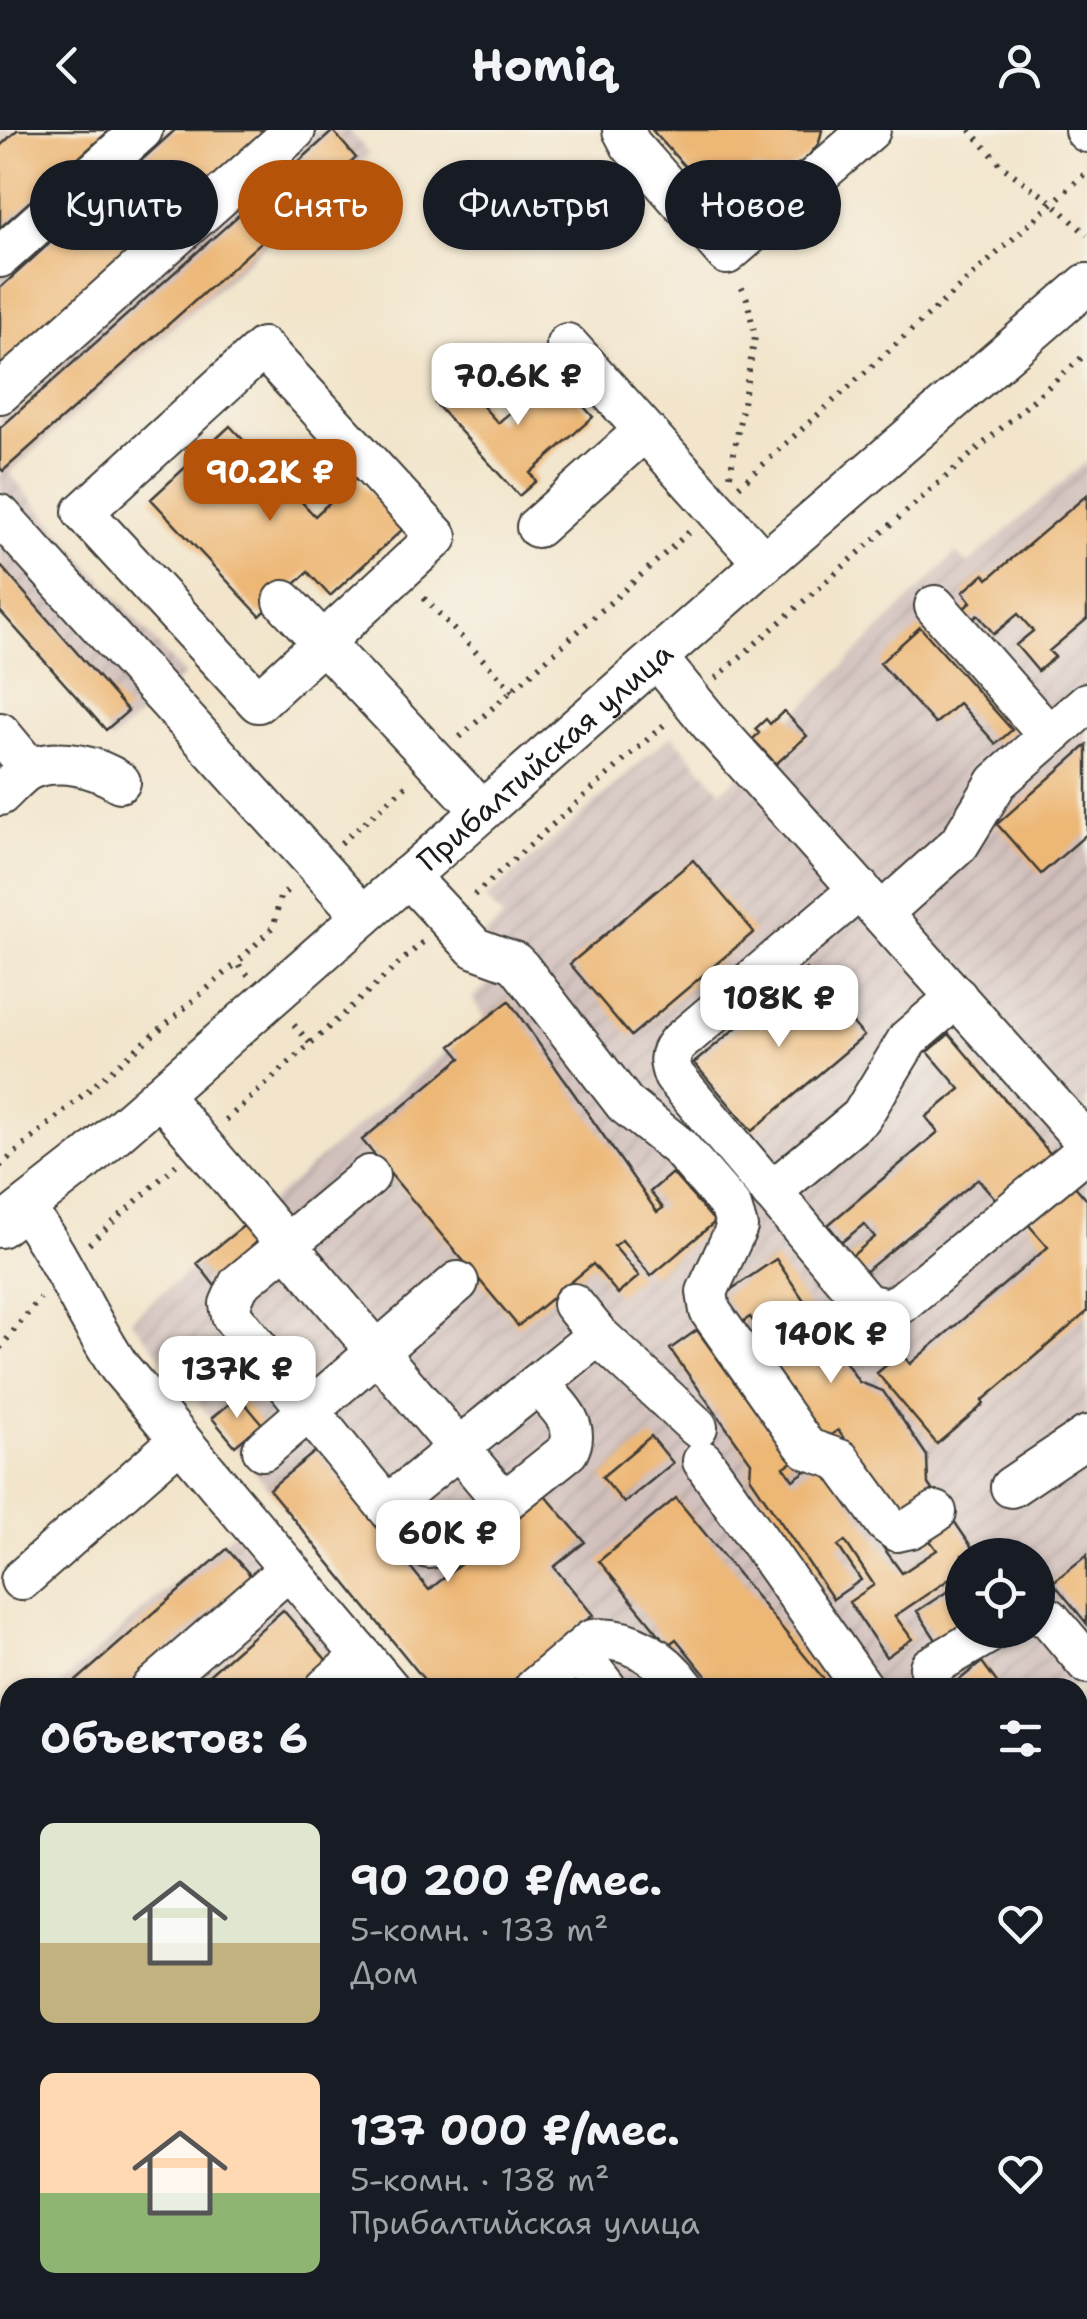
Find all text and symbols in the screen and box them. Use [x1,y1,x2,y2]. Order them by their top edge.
text: Homiq [471,35,616,95]
icon: back [40,38,95,93]
icon: person [992,38,1047,93]
chip: Купить [30,160,218,250]
chip: Снять [238,160,403,250]
chip: Фильтры [423,160,645,250]
chip: Новое [665,160,841,250]
pin: 70.6K ₽ [426,343,610,428]
text: 70.6K ₽ [454,354,582,397]
pin: 90.2K ₽ [178,439,362,524]
text: 90.2K ₽ [206,450,334,493]
street label: Прибалтийская улица [408,632,682,880]
pin: 108K ₽ [698,965,860,1050]
text: 108K ₽ [722,976,836,1019]
pin: 140K ₽ [750,1301,912,1386]
text: 140K ₽ [774,1312,888,1355]
pin: 137K ₽ [156,1336,318,1421]
text: 137K ₽ [181,1347,293,1390]
pin: 60K ₽ [378,1500,518,1585]
text: 60K ₽ [398,1511,498,1554]
map controls [945,1538,1055,1648]
button: locate [945,1538,1055,1648]
text: Объектов: 6 [40,1710,308,1766]
icon: filters [993,1711,1048,1766]
text: 90 200 ₽/мес. [350,1852,662,1908]
icon: home [120,1863,240,1983]
icon: heart [993,1896,1048,1951]
text: 5-комн. · 133 m² [350,1908,608,1951]
text: Дом [350,1951,418,1994]
text: 137 000 ₽/мес. [350,2102,680,2158]
icon: home [120,2113,240,2233]
icon: heart [993,2146,1048,2201]
text: 5-комн. · 138 m² [350,2158,610,2201]
text: Прибалтийская улица [350,2201,700,2244]

